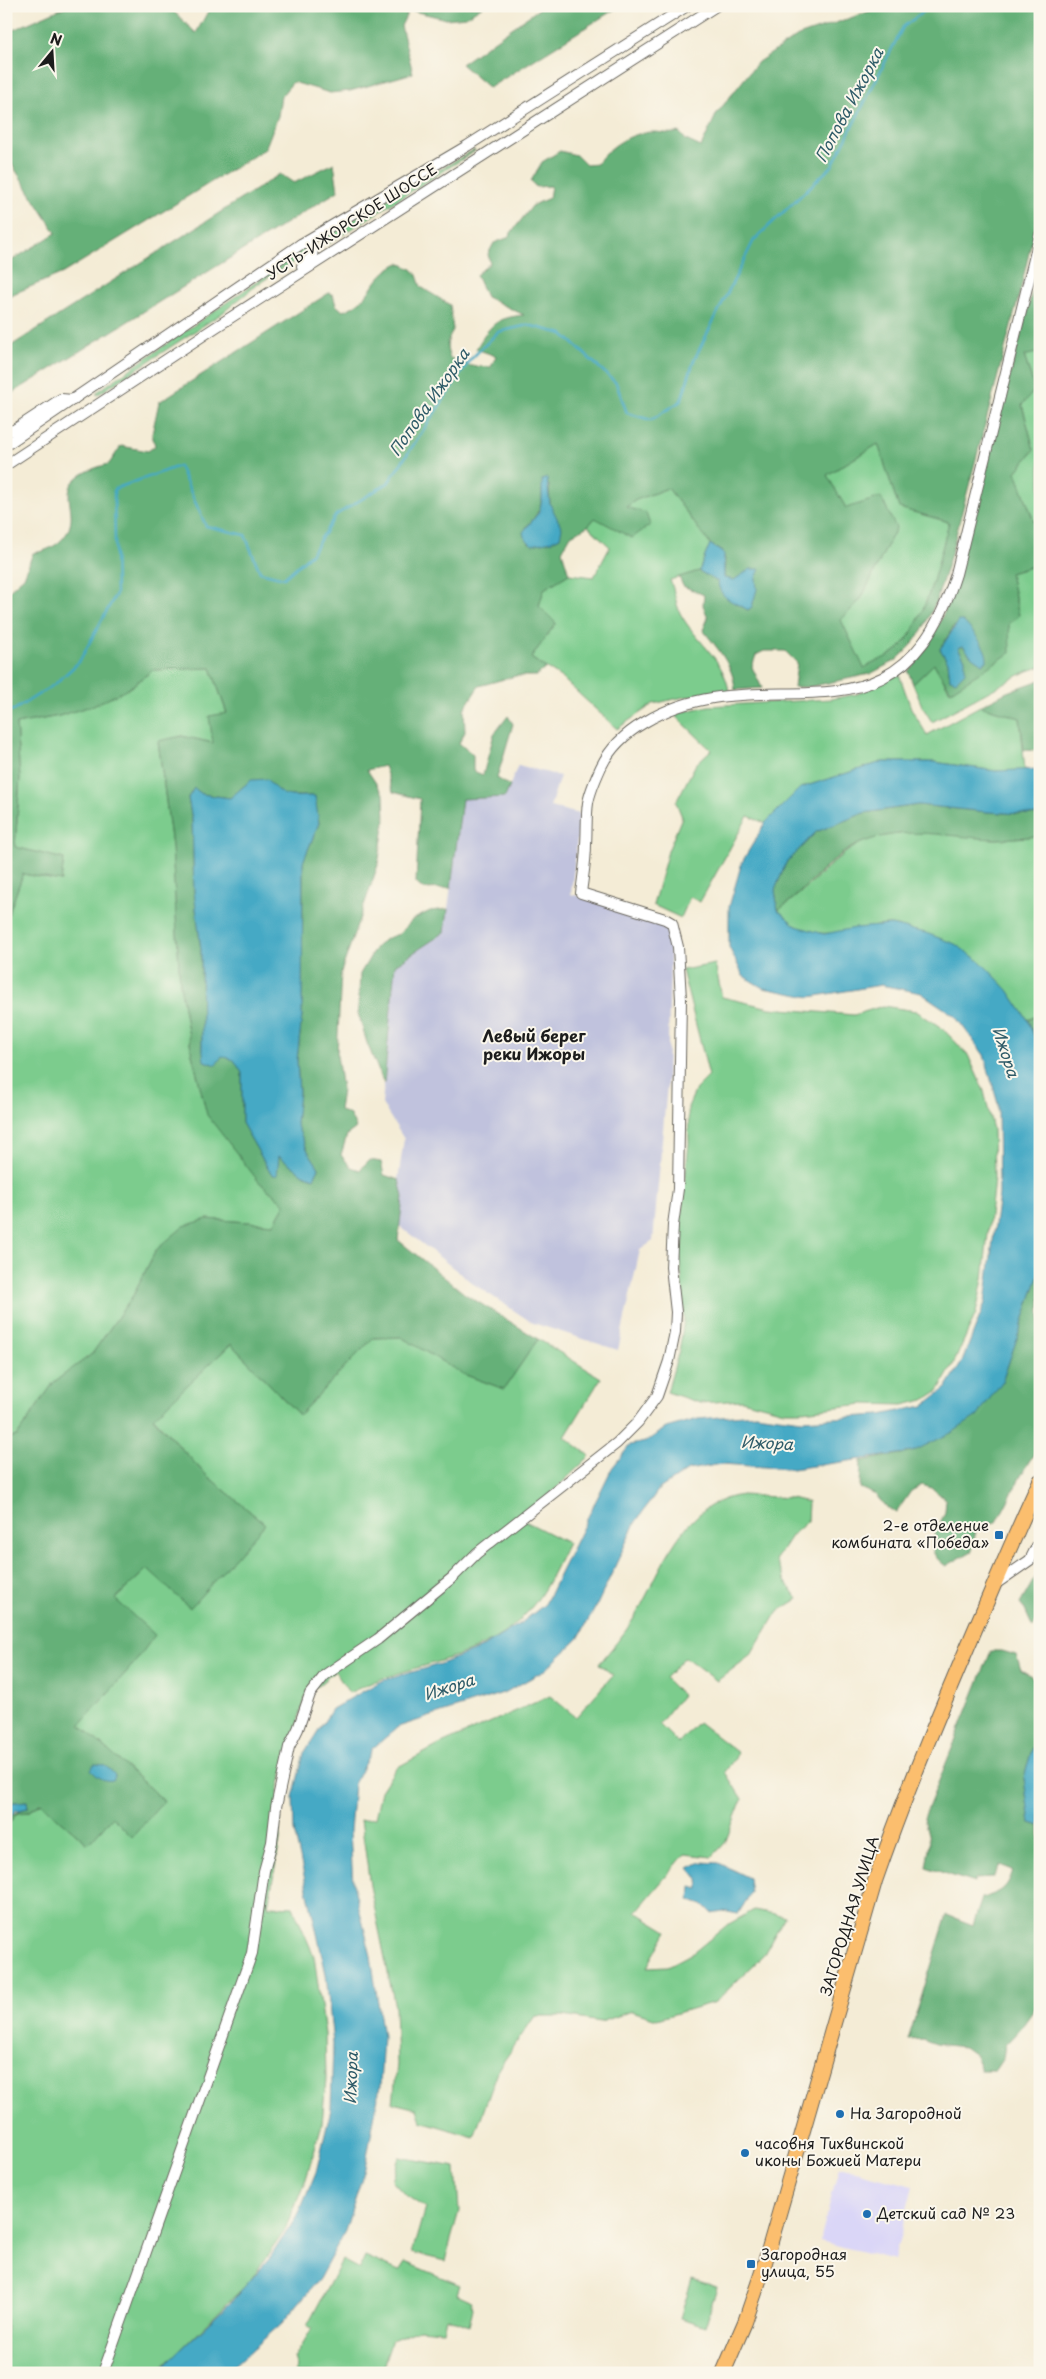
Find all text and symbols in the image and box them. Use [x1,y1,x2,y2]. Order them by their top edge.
text: N [48,27,65,51]
north arrow [28,28,78,78]
water label: Попова Ижорка [808,42,889,166]
street label: УСТЬ-ИЖОРСКОЕ ШОССЕ [261,157,441,285]
water label: Попова Ижорка [382,342,475,460]
district label: Левый берег реки Ижоры [482,1023,586,1065]
water label: Ижора [988,1023,1027,1081]
water label: Ижора [741,1429,795,1455]
place label: 2-е отделение комбината «Победа» [831,1513,989,1553]
marker: 2-е отделение комбината «Победа» [993,1529,1005,1541]
water label: Ижора [420,1666,478,1705]
street label: ЗАГОРОДНАЯ УЛИЦА [813,1833,884,1998]
water label: Ижора [337,2051,363,2104]
place label: На Загородной [850,2101,962,2124]
marker: На Загородной [834,2108,846,2120]
place label: часовня Тихвинской иконы Божией Матери [755,2131,921,2171]
marker: часовня Тихвинской иконы Божией Матери [739,2147,751,2159]
place label: Детский сад № 23 [876,2201,1015,2224]
marker: Детский сад № 23 [861,2208,873,2220]
place label: Загородная улица, 55 [761,2242,847,2282]
marker: Загородная улица, 55 [745,2258,757,2270]

